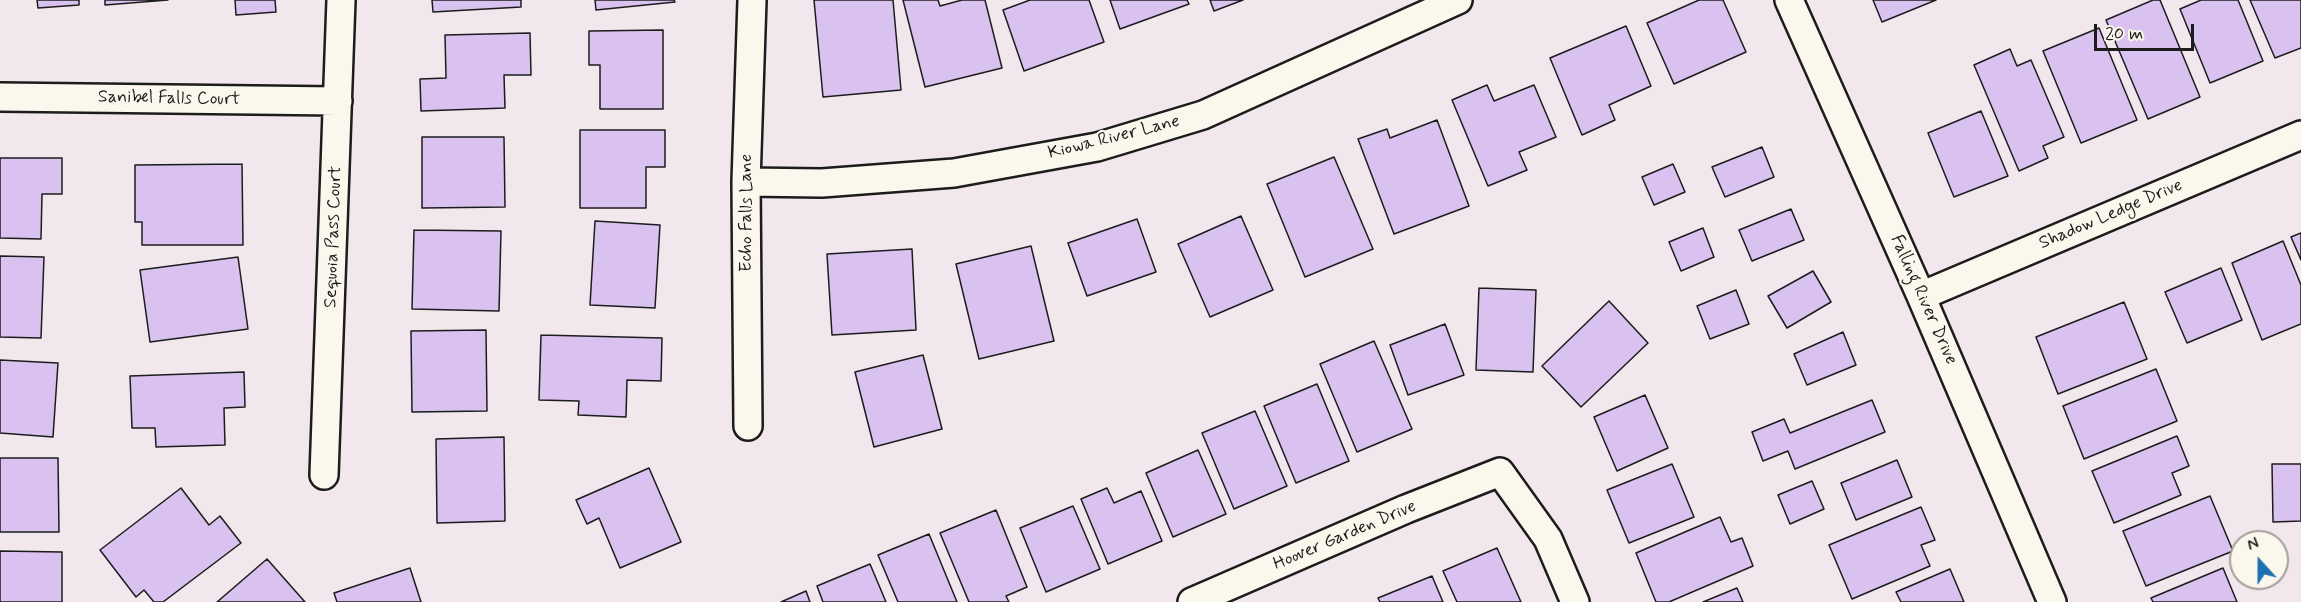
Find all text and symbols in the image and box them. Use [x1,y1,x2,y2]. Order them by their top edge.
scale bar [2097,12,2198,50]
text: 20 m [2105,22,2143,46]
street label: Sanibel Falls Court [98,87,240,111]
street label: Kiowa River Lane [1046,111,1182,165]
street label: Echo Falls Lane [736,154,758,272]
street label: Sequoia Pass Court [321,166,347,308]
street label: Shadow Ledge Drive [2036,175,2186,255]
street label: Falling River Drive [1885,232,1961,368]
street label: Hoover Garden Drive [1270,496,1420,576]
north arrow [2229,530,2289,590]
text: N [2244,533,2262,556]

